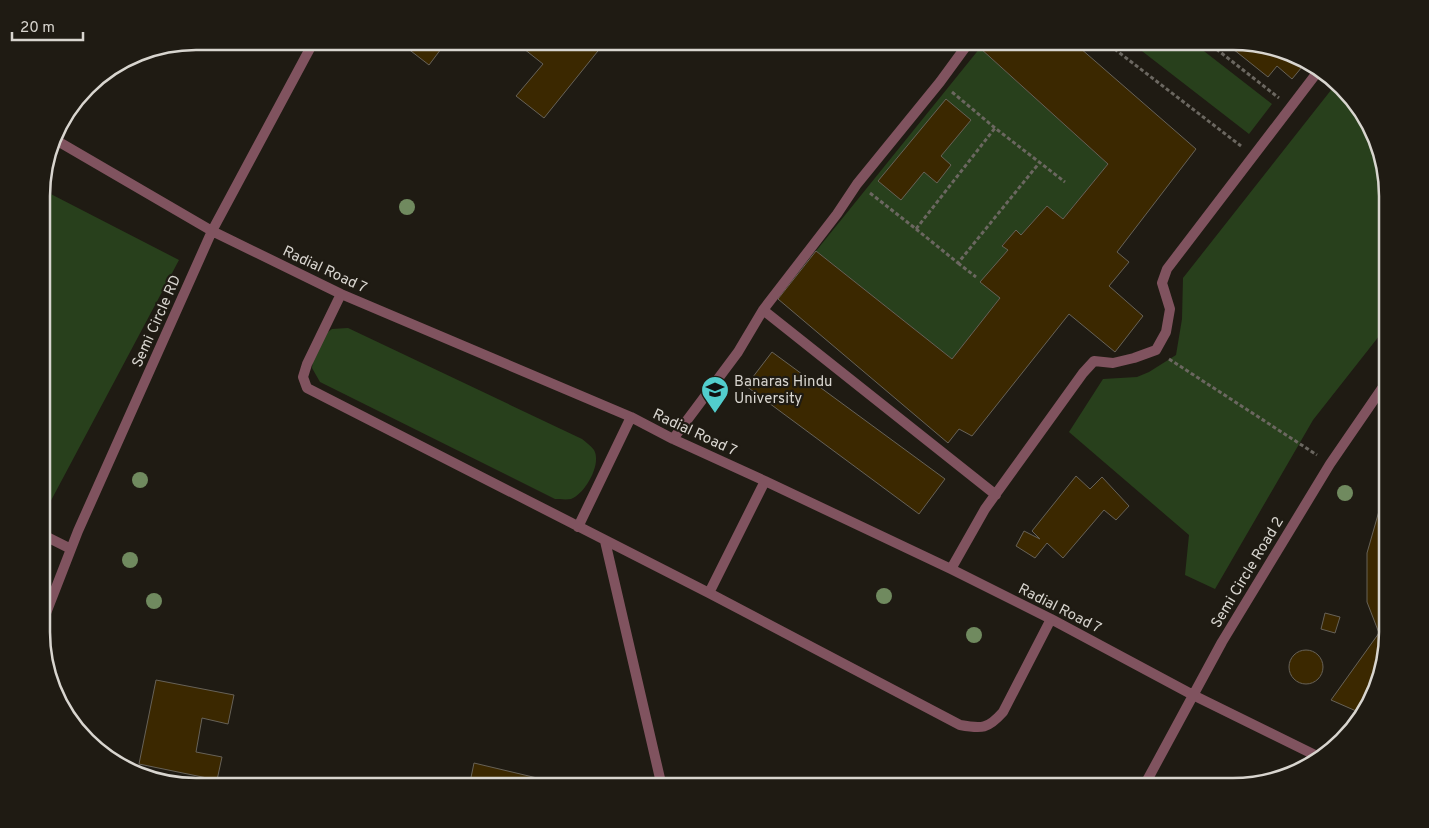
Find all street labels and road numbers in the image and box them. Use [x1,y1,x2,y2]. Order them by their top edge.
street label: Radial Road 7 [279,243,370,298]
street label: Semi Circle RD [129,272,186,371]
street label: Radial Road 7 [649,406,740,461]
street label: Semi Circle Road 2 [1208,514,1289,632]
street label: Radial Road 7 [1014,580,1104,639]

